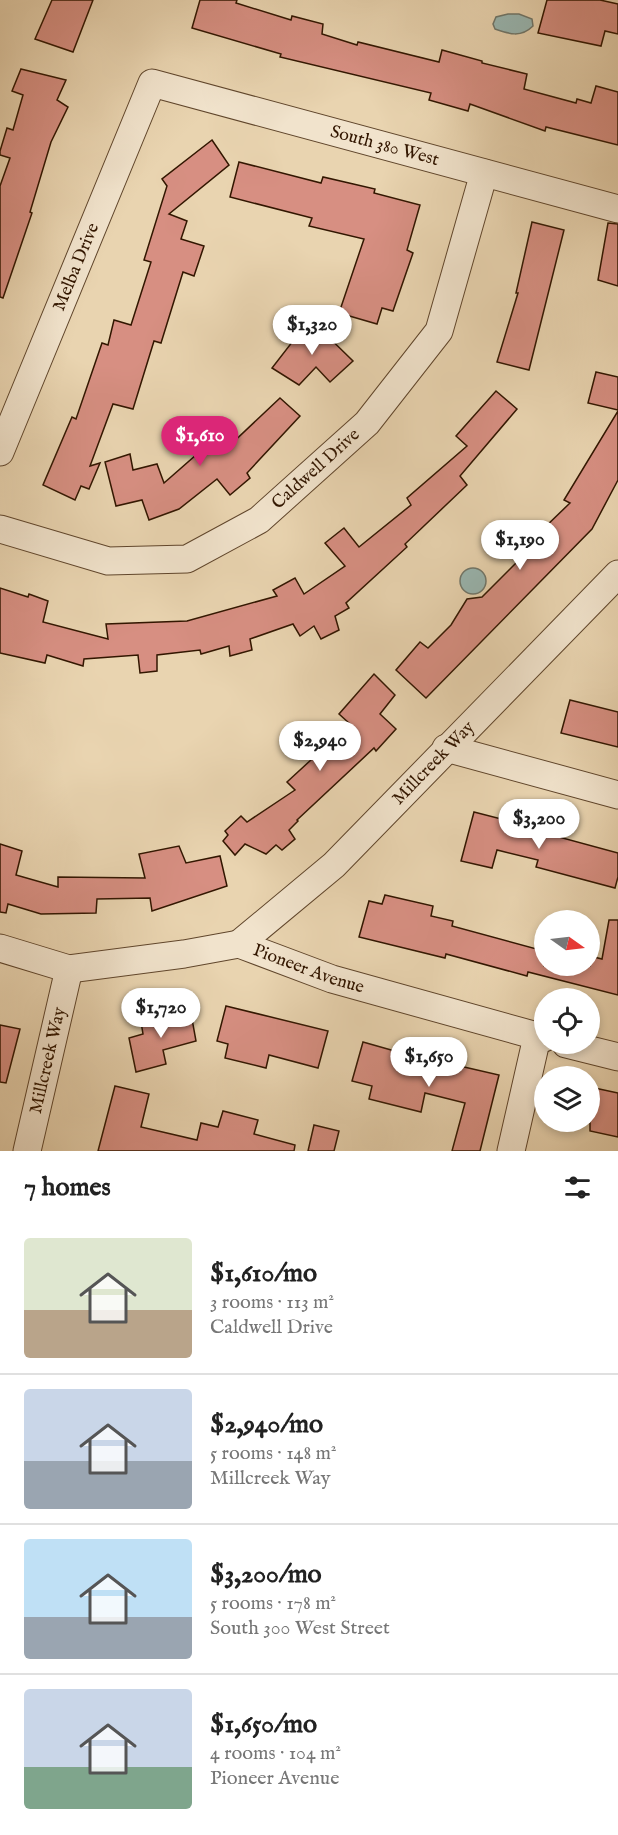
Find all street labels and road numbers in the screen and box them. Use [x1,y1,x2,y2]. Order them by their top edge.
street label: South 380 West [328,120,441,172]
street label: Melba Drive [48,220,105,315]
street label: Caldwell Drive [267,423,365,514]
street label: Millcreek Way [387,716,480,810]
street label: Pioneer Avenue [250,939,367,999]
street label: Millcreek Way [25,1005,71,1116]

